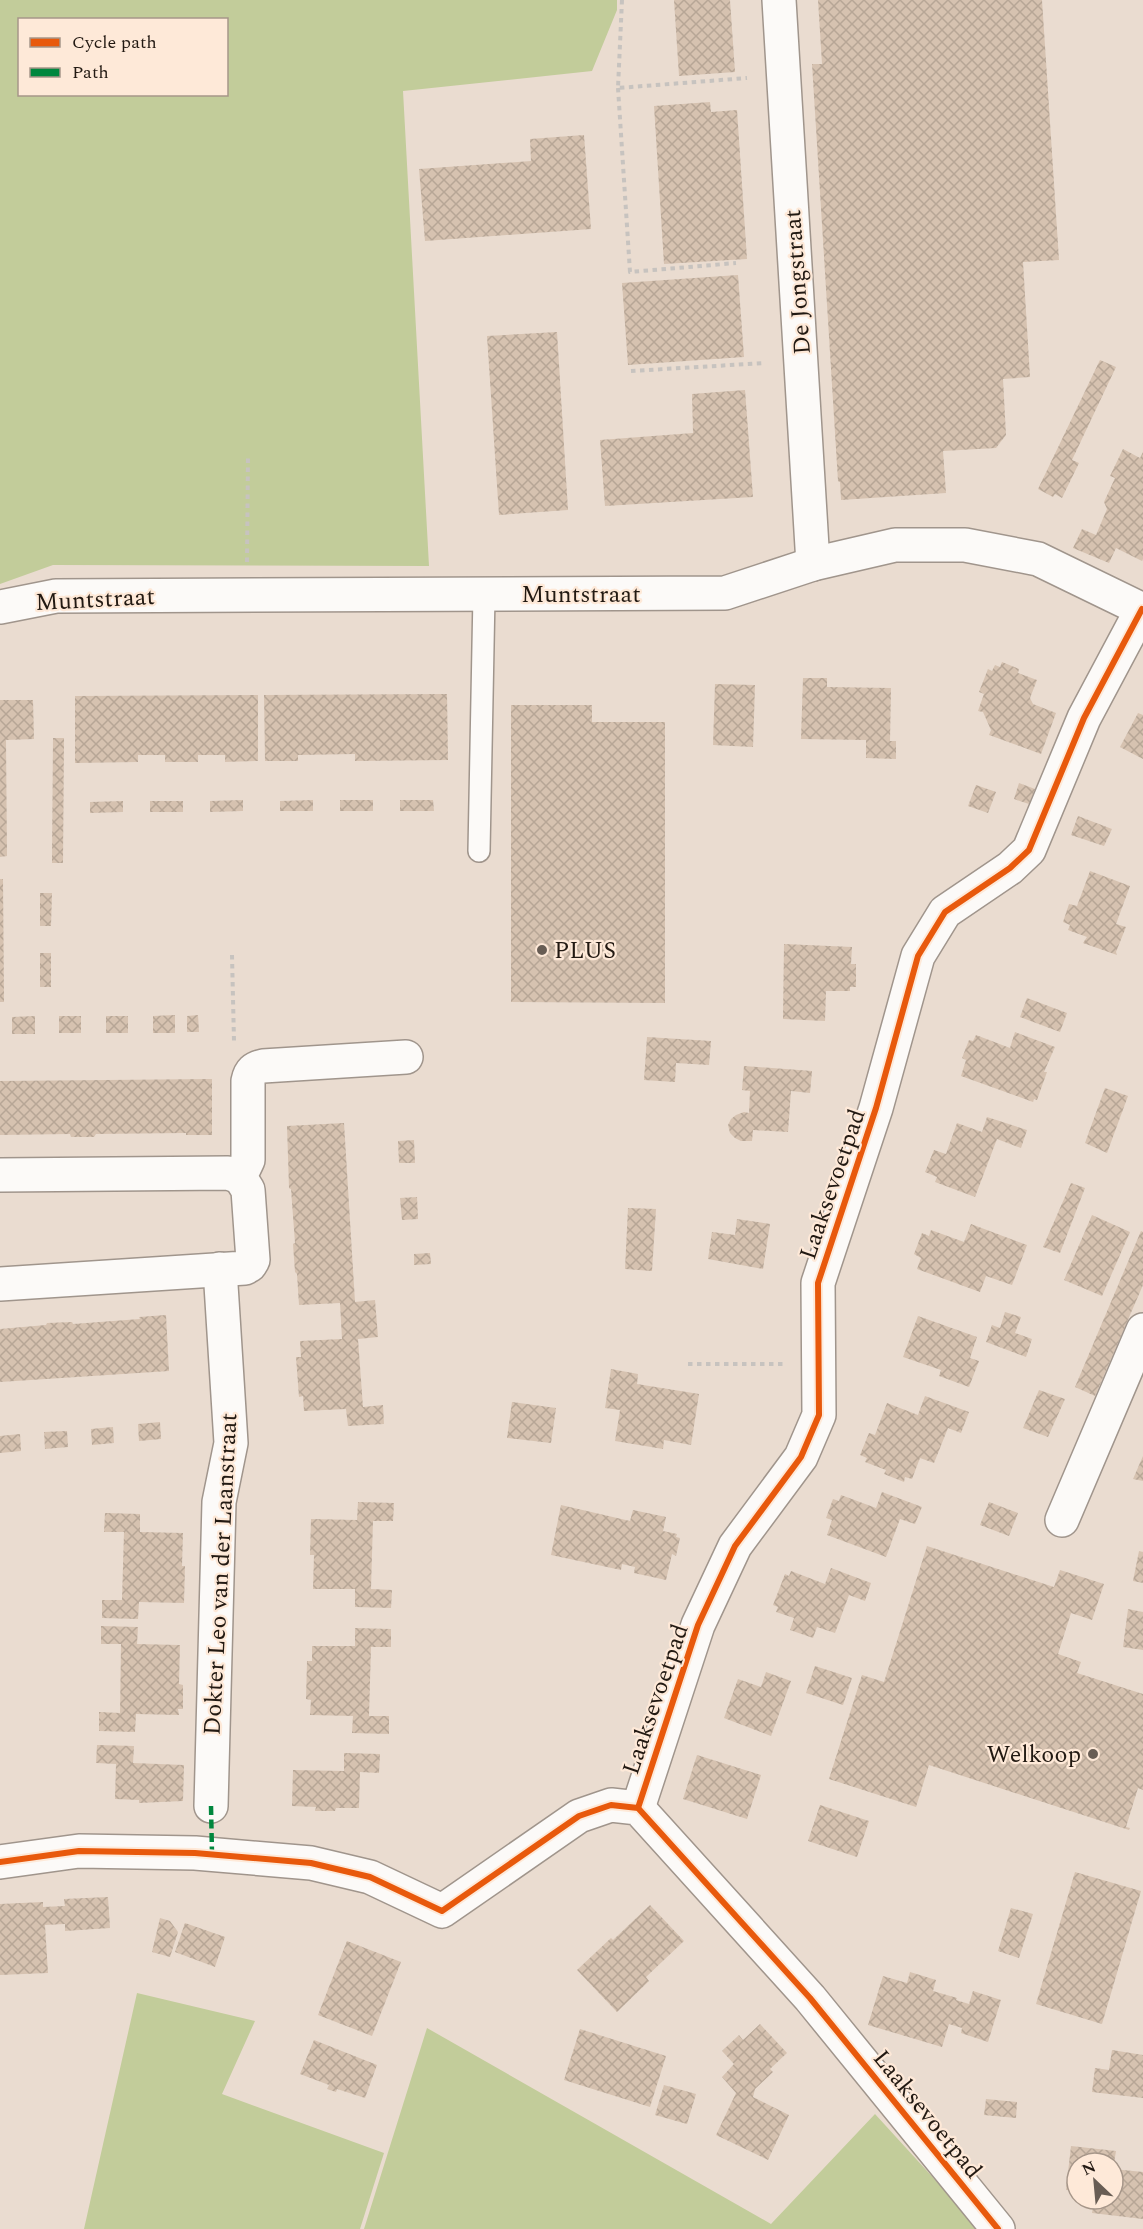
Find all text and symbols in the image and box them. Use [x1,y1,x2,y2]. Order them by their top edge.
legend [18,18,228,96]
text: Cycle path [72,29,157,56]
text: Path [72,59,109,86]
street label: De Jongstraat [775,208,821,356]
street label: Muntstraat [521,577,641,613]
street label: Muntstraat [34,579,156,621]
place label: PLUS [554,933,616,969]
marker: PLUS [535,943,549,957]
street label: Laaksevoetpad [790,1104,876,1265]
street label: Dokter Leo van der Laanstraat [195,1412,247,1736]
street label: Laaksevoetpad [613,1619,699,1780]
place label: Welkoop [987,1737,1081,1773]
marker: Welkoop [1086,1747,1100,1761]
street label: Laaksevoetpad [864,2042,991,2187]
north arrow [1065,2151,1125,2211]
text: N [1078,2155,1100,2182]

